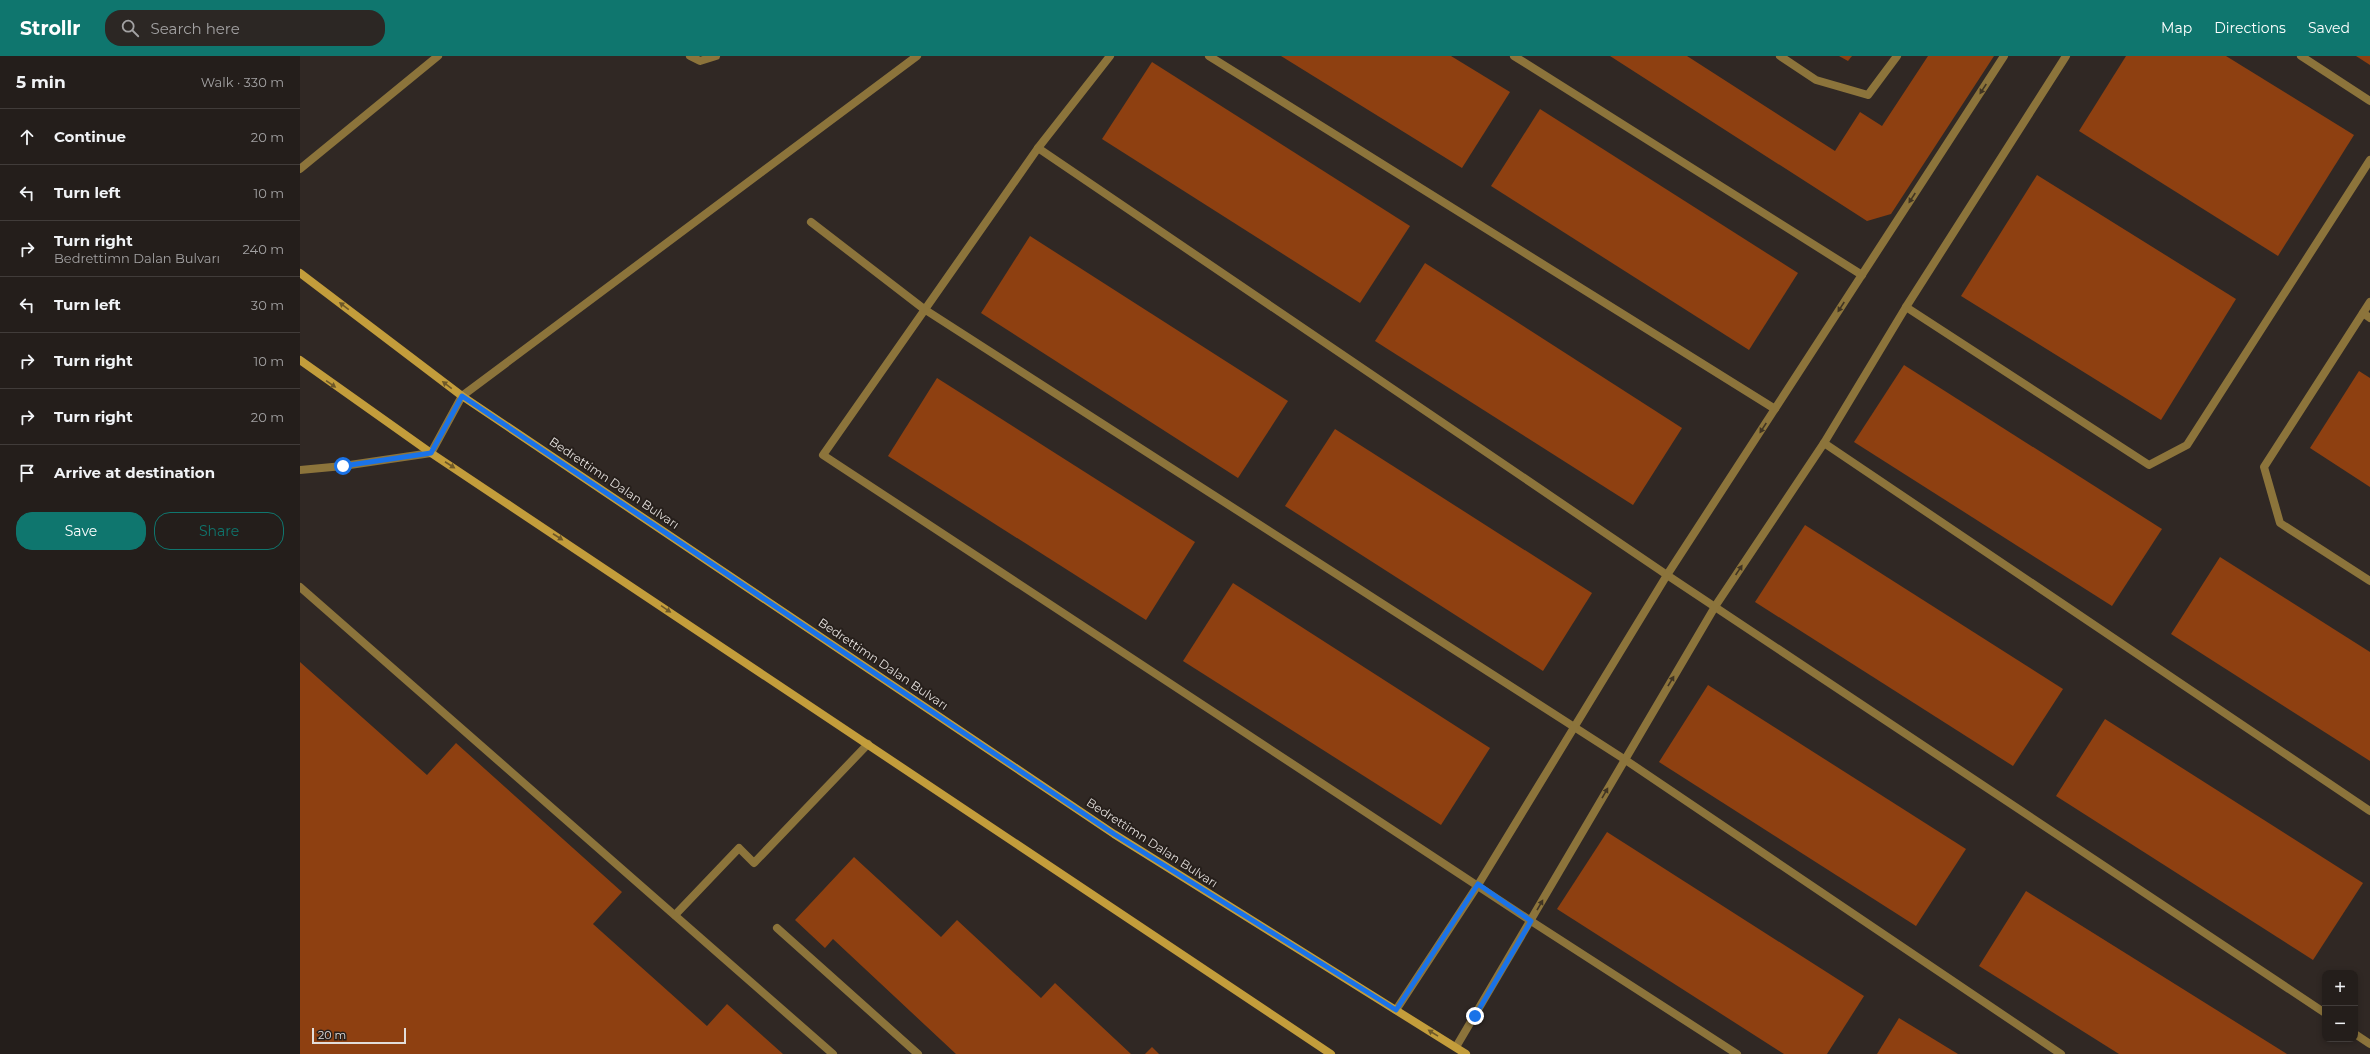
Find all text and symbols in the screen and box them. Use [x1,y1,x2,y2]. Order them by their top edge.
search box [105,10,385,46]
text: Strollr [20,17,81,40]
icon: search [119,17,141,39]
text: Search here [151,19,240,38]
text: Map [2161,19,2192,37]
text: Directions [2214,19,2286,37]
text: Saved [2308,19,2350,37]
text: 5 min [16,72,66,92]
text: Walk · 330 m [201,74,284,90]
one-way arrow [1979,84,1987,94]
icon: ahead [16,126,38,148]
text: Continue [54,127,126,146]
text: 20 m [251,129,284,145]
icon: left [16,182,38,204]
text: Turn left [54,183,121,202]
text: 10 m [254,185,284,201]
one-way arrow [1908,193,1916,203]
text: Turn right [54,231,133,250]
icon: right [16,238,38,260]
text: 240 m [243,241,284,257]
text: Bedrettimn Dalan Bulvarı [54,250,220,266]
icon: left [16,294,38,316]
text: Turn left [54,295,121,314]
text: 30 m [251,297,284,313]
one-way arrow [338,302,349,310]
one-way arrow [1837,302,1845,312]
icon: right [16,350,38,372]
text: Turn right [54,351,133,370]
text: 10 m [254,353,284,369]
one-way arrow [326,380,336,388]
one-way arrow [442,381,453,389]
icon: right [16,406,38,428]
text: Turn right [54,407,133,426]
text: 20 m [251,409,284,425]
one-way arrow [1759,423,1767,433]
street label: Bedrettimn Dalan Bulvarı [547,433,682,532]
route start [334,457,352,475]
one-way arrow [445,461,455,469]
icon: arrive [16,462,38,484]
text: Arrive at destination [54,463,215,482]
button: Save [16,512,146,550]
button: Share [154,512,284,550]
one-way arrow [553,533,563,541]
one-way arrow [1735,565,1743,575]
one-way arrow [661,605,672,613]
street label: Bedrettimn Dalan Bulvarı [816,614,951,713]
one-way arrow [1667,675,1674,687]
one-way arrow [1601,787,1608,798]
street label: Bedrettimn Dalan Bulvarı [1084,795,1221,891]
one-way arrow [1536,899,1543,911]
map controls [2322,970,2358,1042]
button: + [2322,970,2358,1006]
button: − [2322,1006,2358,1042]
route end [1466,1007,1484,1025]
scale bar [312,1026,406,1045]
text: 20 m [318,1028,346,1042]
one-way arrow [1428,1029,1438,1037]

